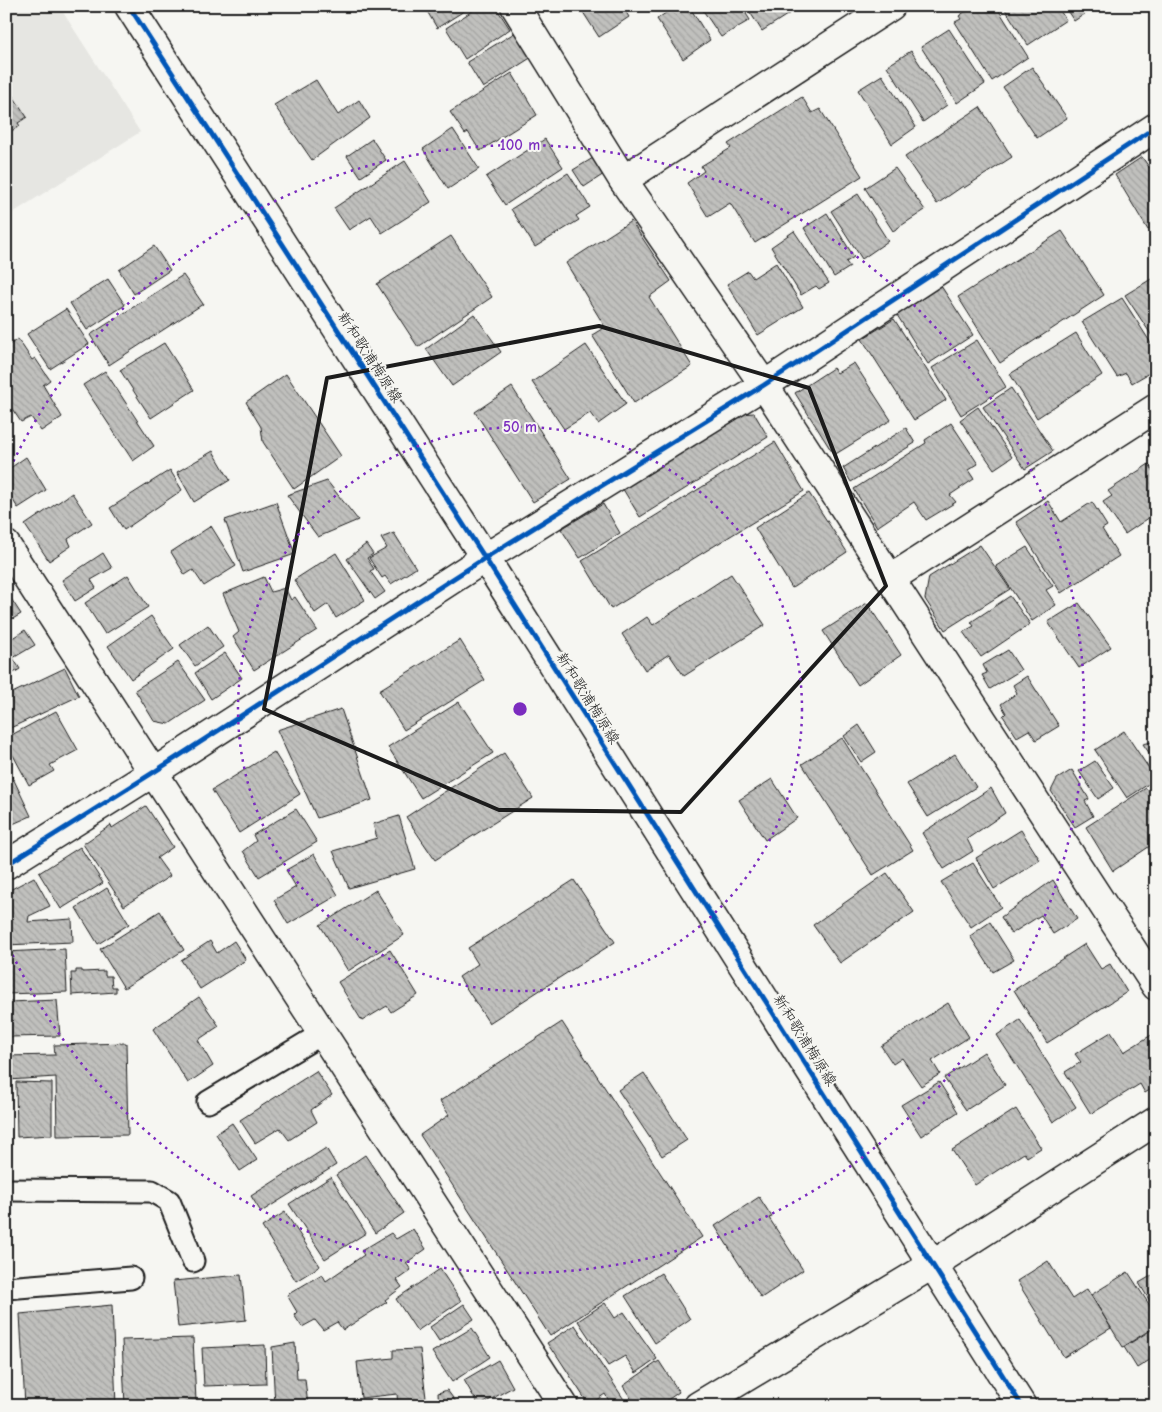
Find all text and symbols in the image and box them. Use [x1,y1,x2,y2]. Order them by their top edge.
text: 100 m [500,136,540,154]
street label: 新和歌浦梅原線 [334,308,406,406]
text: 50 m [503,418,537,436]
street label: 新和歌浦梅原線 [553,649,623,747]
centre of rings [511,700,529,718]
street label: 新和歌浦梅原線 [770,991,840,1089]

